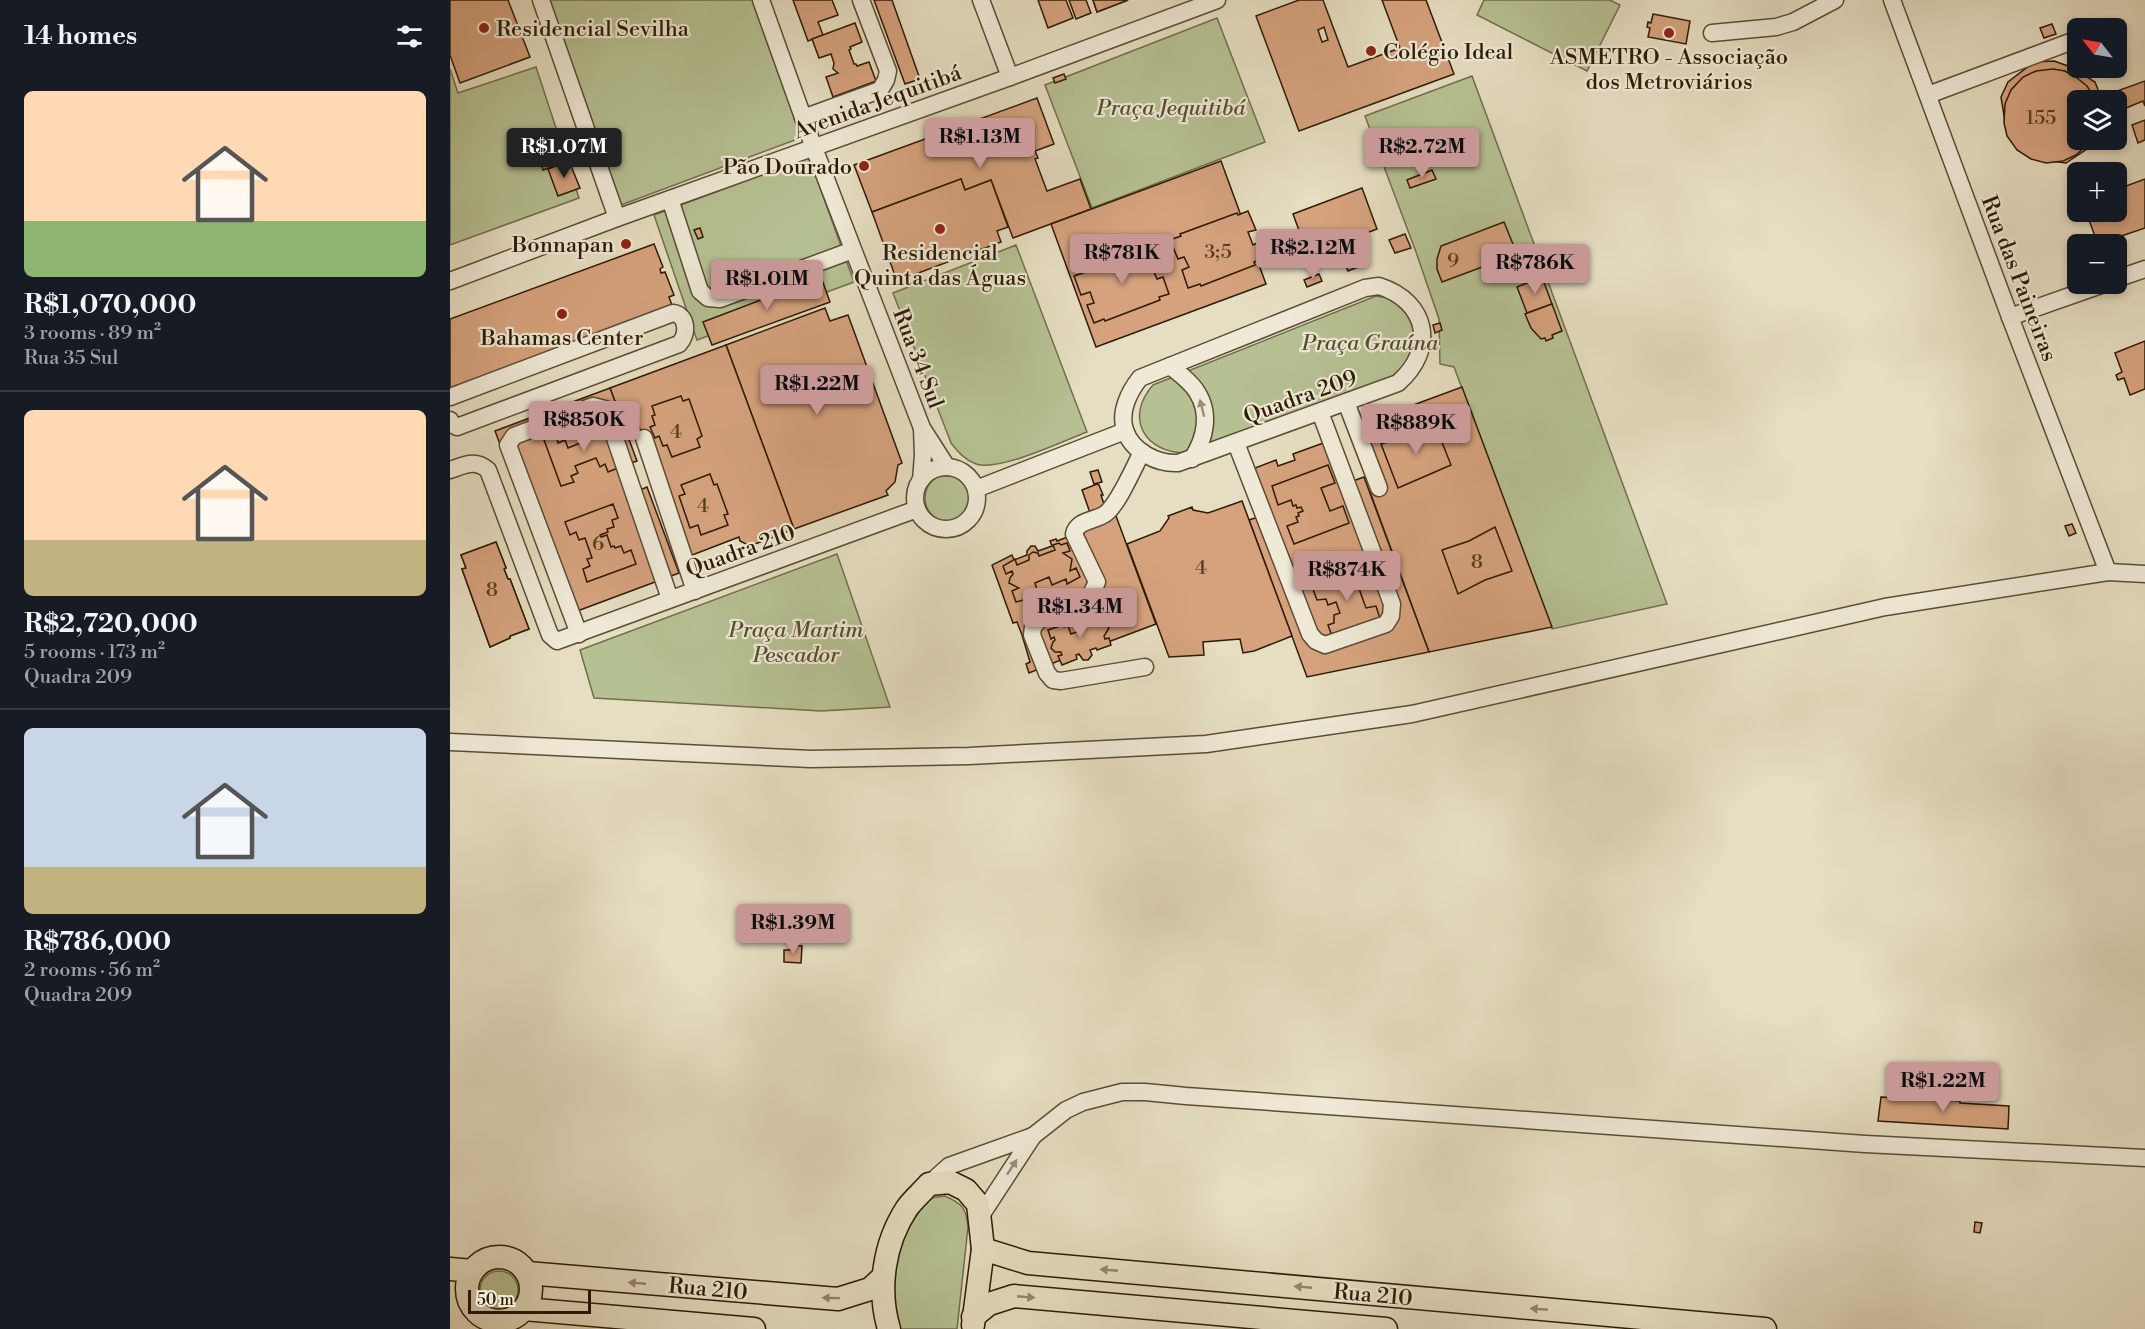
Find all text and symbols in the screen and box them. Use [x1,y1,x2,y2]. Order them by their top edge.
place label: Residencial Sevilha [496,16,690,43]
north arrow [2067,18,2127,78]
map controls [2067,18,2127,294]
text: 14 homes [24,20,137,52]
icon: filters [393,20,426,53]
marker: Residencial Sevilha [477,21,491,35]
marker: ASMETRO - Associação dos Metroviários [1662,26,1676,40]
place label: Colégio Ideal [1383,39,1514,66]
marker: Colégio Ideal [1364,44,1378,58]
place label: ASMETRO - Associação dos Metroviários [1549,44,1788,96]
street label: Avenida Jequitibá [789,59,966,146]
button: layers [2067,90,2127,150]
park label: Praça Jequitibá [1095,95,1246,122]
house number: 155 [2026,106,2056,131]
pin: R$1.13M [925,118,1035,169]
text: R$1.13M [939,125,1021,150]
pin: R$1.07M [509,128,619,179]
pin: R$2.72M [1367,128,1477,179]
icon: home [171,130,279,238]
text: R$1.07M [521,135,607,160]
text: R$2.72M [1378,135,1466,160]
place label: Pão Dourado [723,154,852,181]
marker: Pão Dourado [857,159,871,173]
button: + [2067,162,2127,222]
street label: Rua das Paineiras [1975,192,2063,365]
marker: Residencial Quinta das Águas [933,222,947,236]
pin: R$2.12M [1258,229,1368,280]
place label: Bonnapan [511,232,614,259]
pin: R$781K [1073,234,1171,285]
button: − [2067,234,2127,294]
text: R$2.12M [1270,236,1356,261]
marker: Bonnapan [619,237,633,251]
place label: Residencial Quinta das Águas [854,240,1026,292]
house number: 3;5 [1204,240,1232,265]
text: R$781K [1084,241,1160,266]
pin: R$786K [1486,244,1584,295]
house number: 9 [1447,249,1459,274]
text: R$786K [1495,251,1575,276]
pin: R$1.01M [712,260,822,311]
text: R$1.01M [725,267,809,292]
text: R$1,070,000 [24,289,196,321]
street label: Rua 34 Sul [886,305,949,413]
marker: Bahamas Center [555,307,569,321]
text: 3 rooms · 89 m² [24,321,161,346]
place label: Bahamas Center [480,325,643,352]
park label: Praça Graúna [1301,330,1439,357]
text: Rua 35 Sul [24,346,118,371]
street label: Quadra 209 [1240,364,1361,430]
pin: R$1.22M [762,365,872,416]
text: R$1.22M [774,372,860,397]
one-way arrow [1197,398,1206,417]
pin: R$850K [535,401,633,452]
pin: R$889K [1367,404,1465,455]
text: R$850K [543,408,625,433]
text: R$889K [1376,411,1456,436]
house number: 4 [670,420,682,445]
icon: home [171,449,279,557]
house number: 4 [697,494,709,519]
street label: Quadra 210 [682,519,799,584]
house number: 6 [592,532,604,557]
house number: 8 [1471,550,1483,575]
pin: R$874K [1298,551,1396,602]
house number: 4 [1195,556,1207,581]
text: R$874K [1307,558,1387,583]
house number: 8 [486,578,498,603]
pin: R$1.34M [1025,588,1135,639]
text: R$1.34M [1037,595,1123,620]
text: R$2,720,000 [24,608,198,640]
park label: Praça Martim Pescador [728,617,864,669]
text: 5 rooms · 173 m² [24,640,165,665]
text: Quadra 209 [24,665,132,690]
icon: home [171,767,279,875]
pin: R$1.39M [738,904,848,955]
text: R$1.39M [750,911,836,936]
text: R$786,000 [24,926,171,958]
text: 2 rooms · 56 m² [24,958,160,983]
text: Quadra 209 [24,983,132,1008]
pin: R$1.22M [1888,1062,1998,1113]
text: R$1.22M [1900,1069,1986,1094]
one-way arrow [1006,1160,1018,1176]
one-way arrow [1100,1265,1119,1275]
street label: Rua 210 [667,1273,749,1306]
one-way arrow [627,1278,646,1287]
street label: Rua 210 [1332,1279,1414,1312]
one-way arrow [1294,1283,1313,1292]
scale bar [468,1287,591,1314]
text: 50 m [477,1290,514,1310]
one-way arrow [1016,1292,1035,1302]
one-way arrow [821,1293,840,1303]
one-way arrow [1530,1304,1549,1314]

